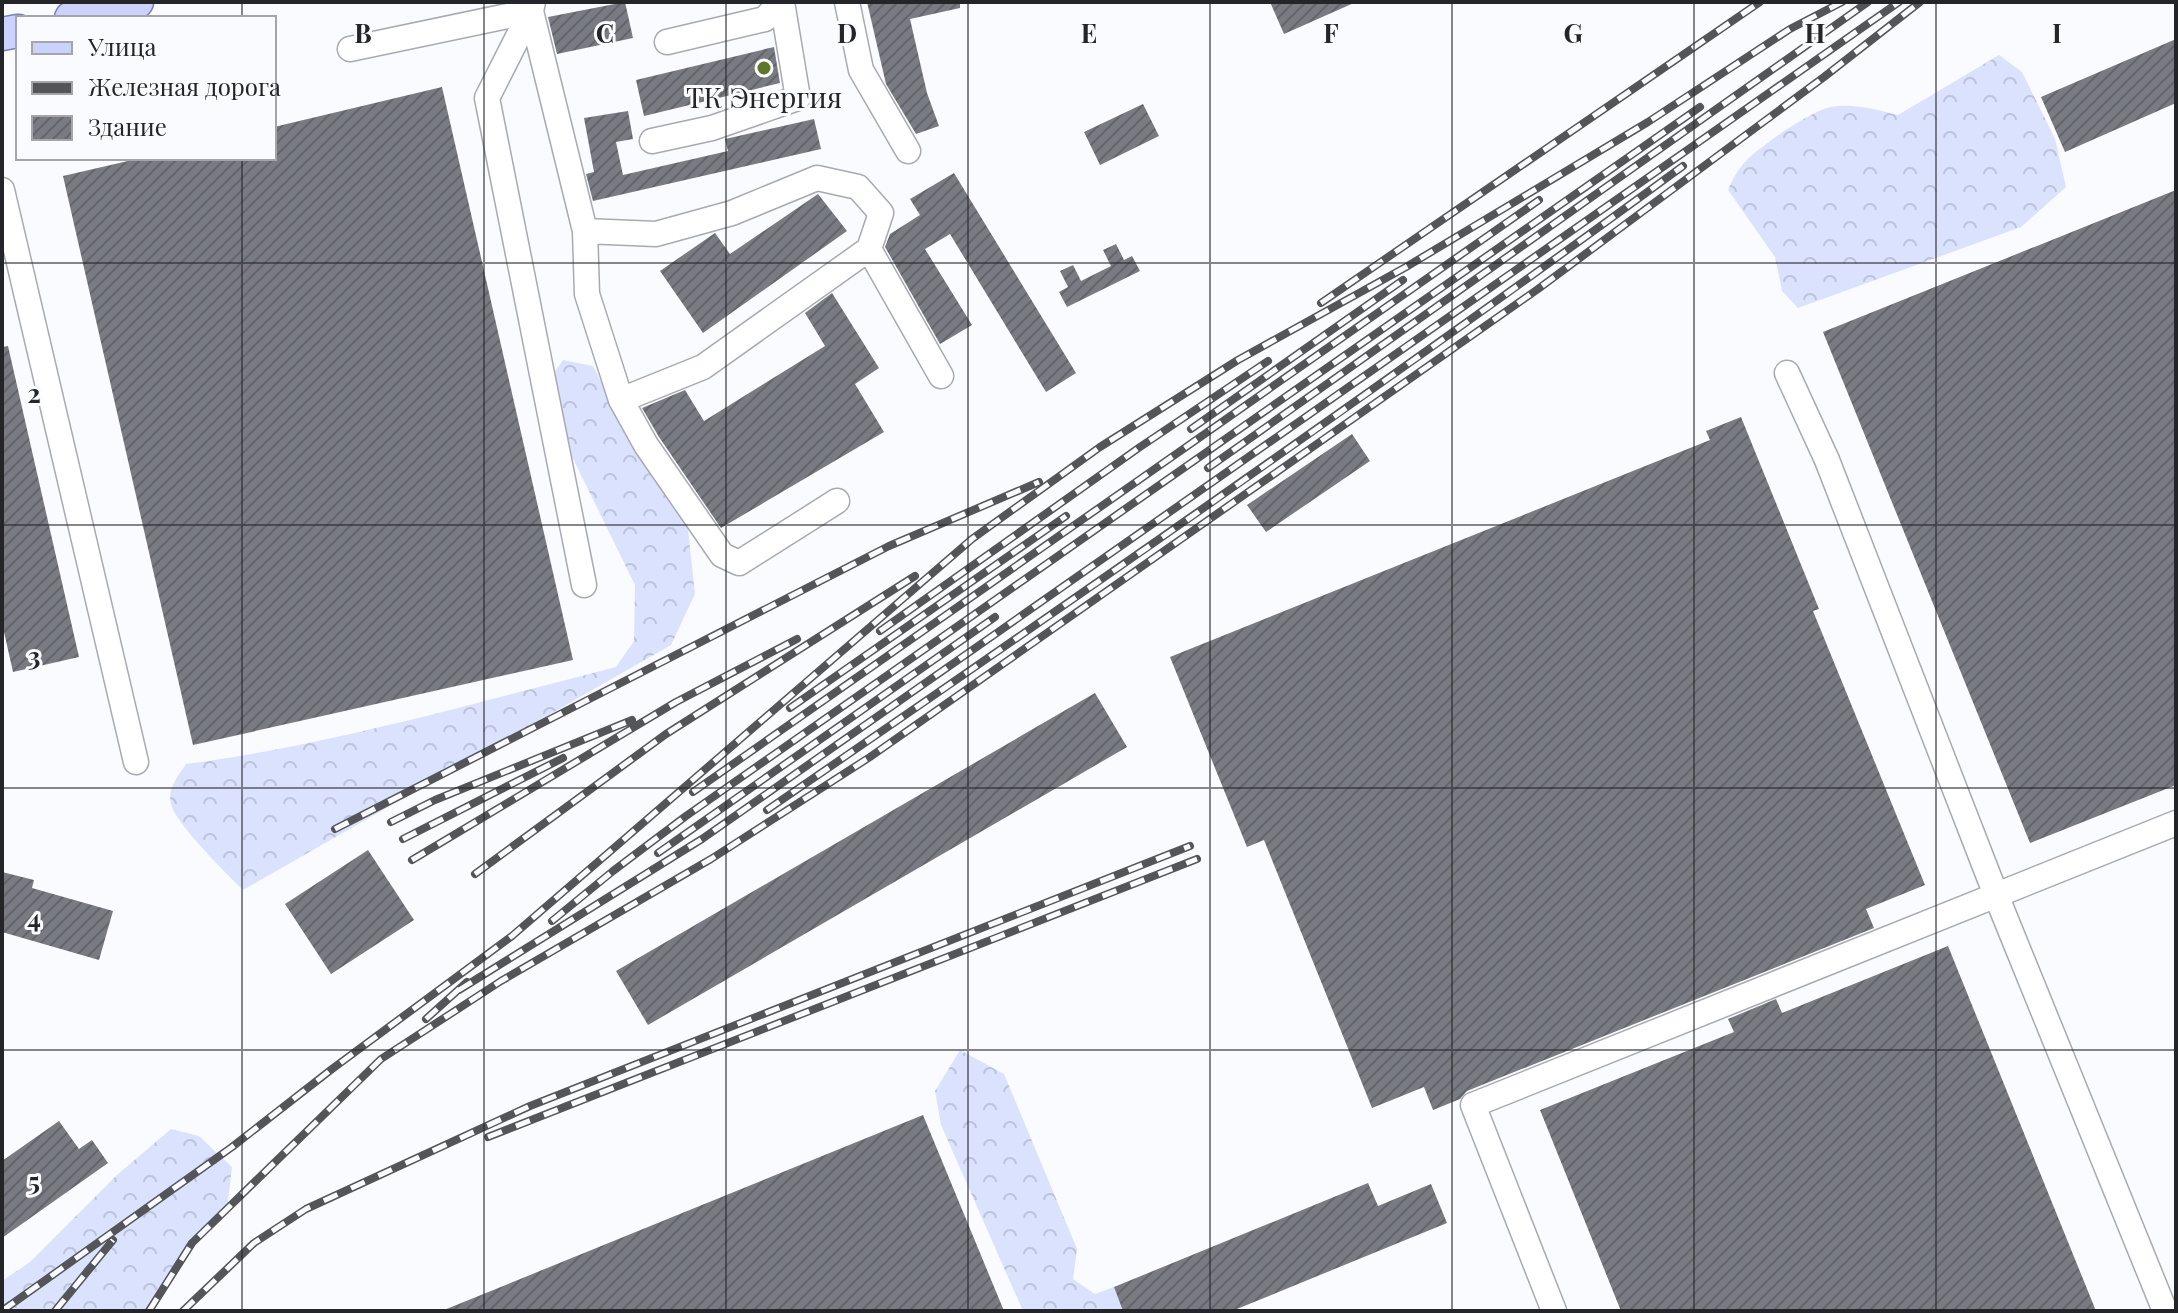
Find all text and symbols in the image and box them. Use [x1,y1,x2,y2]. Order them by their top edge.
text: B [354,15,372,50]
text: C [596,15,614,50]
text: D [837,15,857,50]
text: E [1081,15,1097,50]
text: F [1323,15,1339,50]
text: G [1563,15,1583,50]
text: H [1805,15,1825,50]
text: I [2052,15,2062,50]
legend [16,16,276,160]
text: Улица [87,30,157,62]
marker: ТК Энергия [755,59,773,77]
text: Железная дорога [88,70,281,102]
place label: ТК Энергия [686,78,842,115]
text: Здание [88,110,167,142]
text: 2 [27,375,41,410]
text: 3 [28,638,40,673]
text: 4 [27,900,41,935]
text: 5 [28,1163,40,1198]

